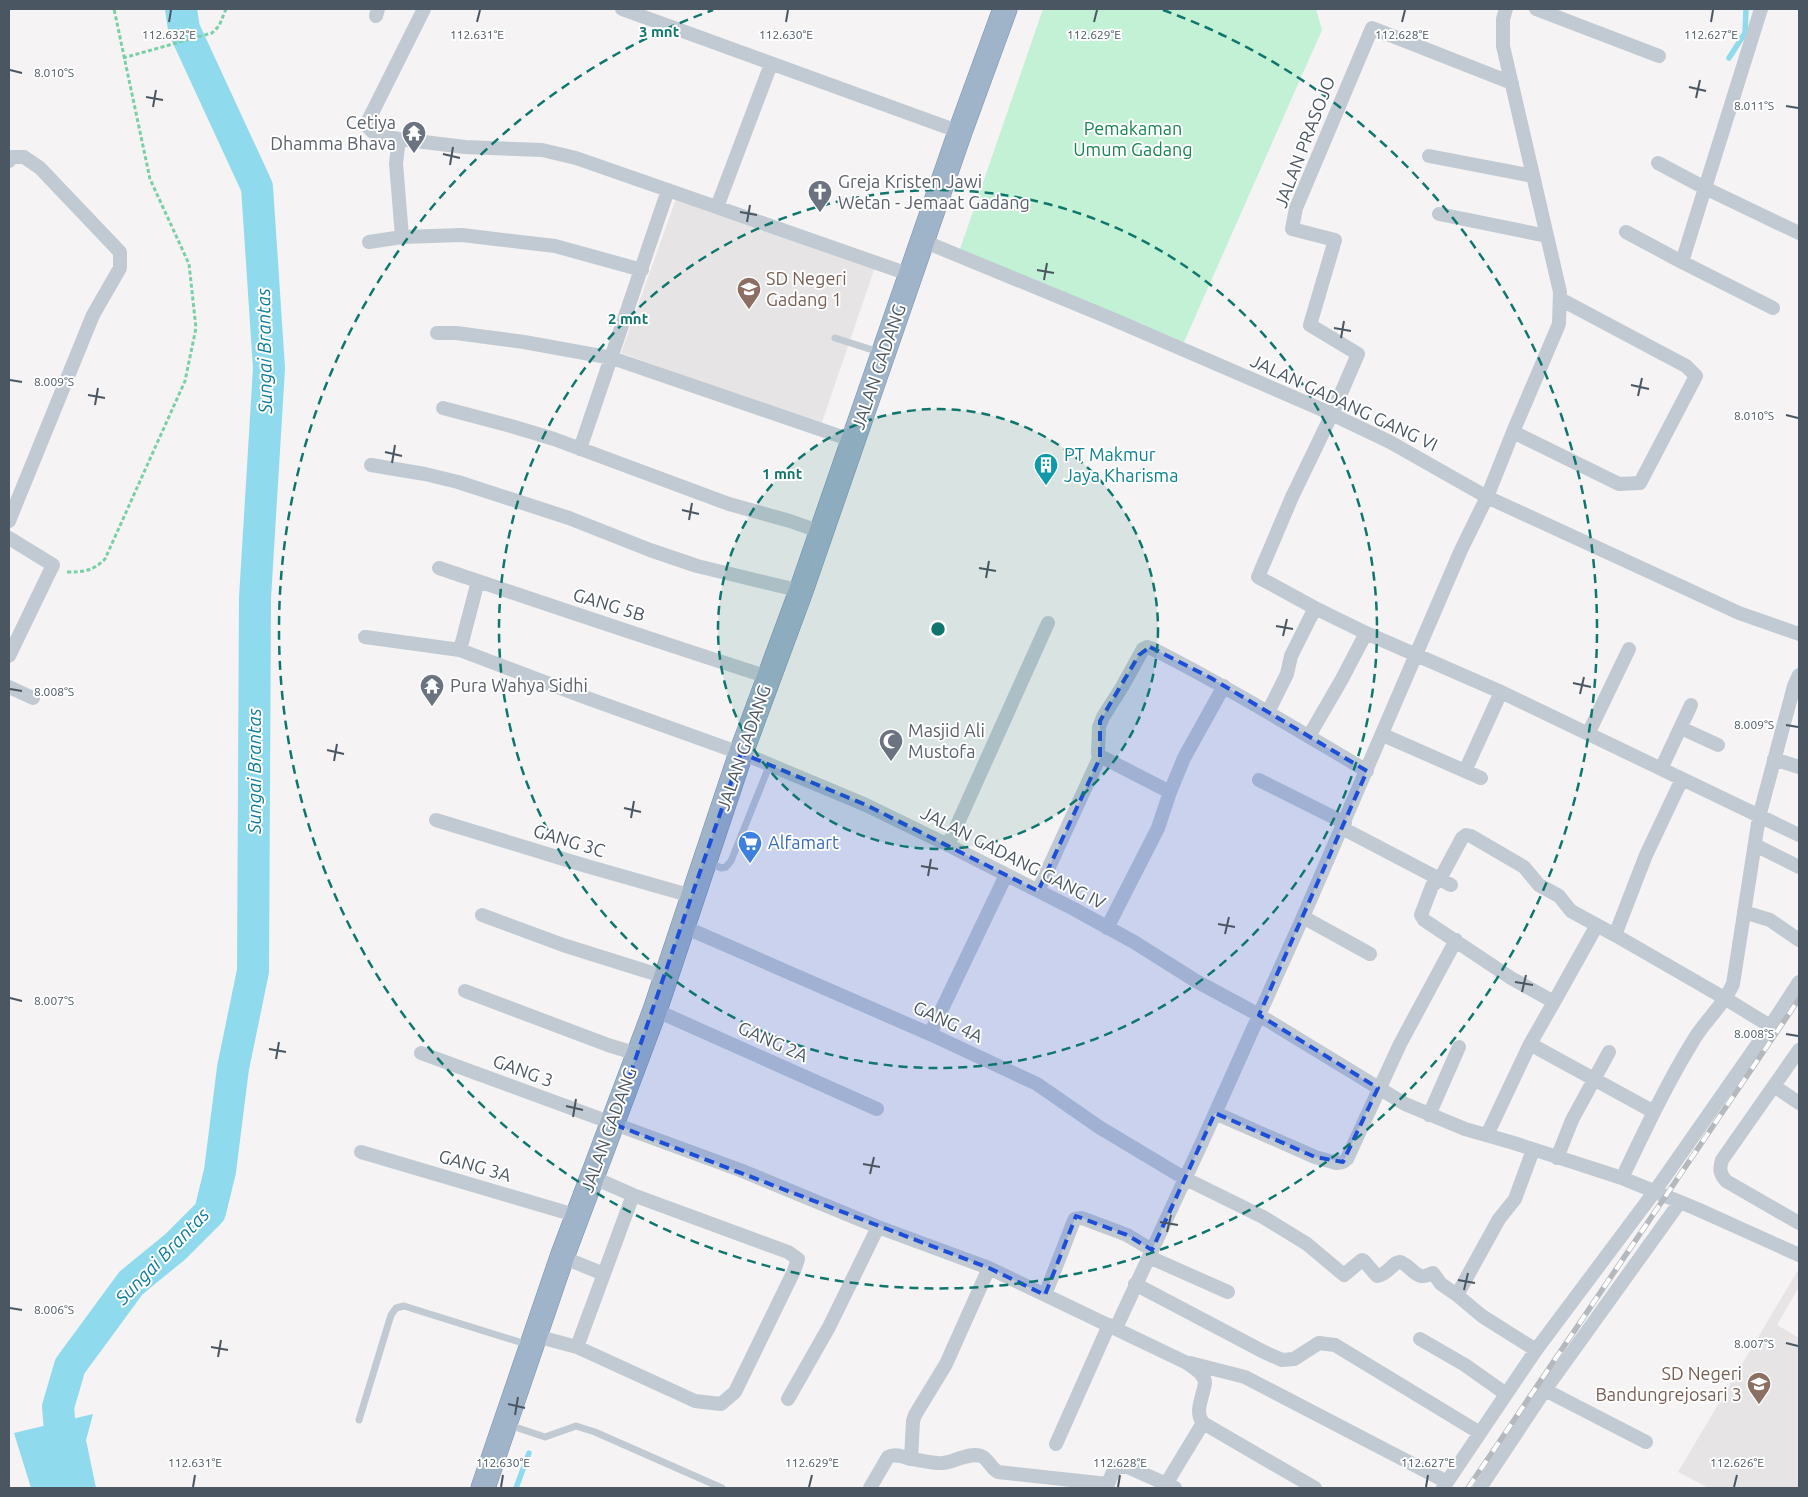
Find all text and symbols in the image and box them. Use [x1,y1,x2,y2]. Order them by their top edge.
text: 3 mnt [639,23,680,40]
text: 112.632°E [142,28,196,41]
text: 112.631°E [450,28,504,41]
text: 112.630°E [759,28,813,41]
text: 112.629°E [1067,28,1121,41]
text: 112.628°E [1375,28,1429,41]
text: 112.627°E [1684,28,1738,41]
text: 8.010°S [34,66,74,79]
street label: JALAN PRASOJO [1270,73,1338,210]
text: 8.011°S [1734,99,1774,112]
place label: Cetiya Dhamma Bhava [270,112,396,153]
park label: Pemakaman Umum Gadang [1073,118,1193,159]
temple icon: Cetiya Dhamma Bhava [401,120,427,154]
place label: Greja Kristen Jawi Wetan - Jemaat Gadang [838,171,1030,212]
church icon: Greja Kristen Jawi Wetan - Jemaat Gadang [807,179,833,213]
place label: SD Negeri Gadang 1 [766,268,847,309]
school or university icon: SD Negeri Gadang 1 [736,276,762,310]
water label: Sungai Brantas [252,288,276,415]
street label: JALAN GADANG [847,301,909,432]
text: 2 mnt [608,310,649,327]
street label: JALAN GADANG GANG VI [1248,350,1441,454]
text: 8.009°S [34,375,74,388]
text: 8.010°S [1734,409,1774,422]
place label: PT Makmur Jaya Kharisma [1064,444,1178,485]
building icon: PT Makmur Jaya Kharisma [1033,452,1059,486]
text: 1 mnt [762,465,803,482]
street label: GANG 5B [571,584,648,624]
centre of rings [929,620,947,638]
temple icon: Pura Wahya Sidhi [419,673,445,707]
place label: Pura Wahya Sidhi [450,675,588,695]
street label: JALAN GADANG [712,682,774,813]
text: 8.008°S [34,685,74,698]
water label: Sungai Brantas [243,708,265,835]
text: 8.009°S [1734,718,1774,731]
place label: Masjid Ali Mustofa [908,720,985,761]
mosque icon: Masjid Ali Mustofa [878,728,904,762]
street label: JALAN GADANG GANG IV [918,802,1109,913]
street label: GANG 3C [531,820,607,860]
supermarket icon: Alfamart [737,830,763,864]
place label: Alfamart [768,832,839,852]
text: 8.007°S [34,994,74,1007]
street label: GANG 4A [910,996,987,1046]
street label: GANG 2A [735,1017,812,1065]
text: 8.008°S [1734,1027,1774,1040]
street label: GANG 3 [490,1050,556,1090]
street label: JALAN GADANG [576,1064,640,1195]
street label: GANG 3A [437,1145,514,1185]
water label: Sungai Brantas [110,1203,214,1310]
text: 8.006°S [34,1303,74,1316]
text: 8.007°S [1734,1337,1774,1350]
place label: SD Negeri Bandungrejosari 3 [1595,1363,1742,1404]
school or university icon: SD Negeri Bandungrejosari 3 [1746,1371,1772,1405]
text: 112.631°E [168,1456,222,1469]
text: 112.630°E [476,1456,530,1469]
text: 112.629°E [785,1456,839,1469]
text: 112.628°E [1093,1456,1147,1469]
text: 112.627°E [1401,1456,1455,1469]
text: 112.626°E [1710,1456,1764,1469]

